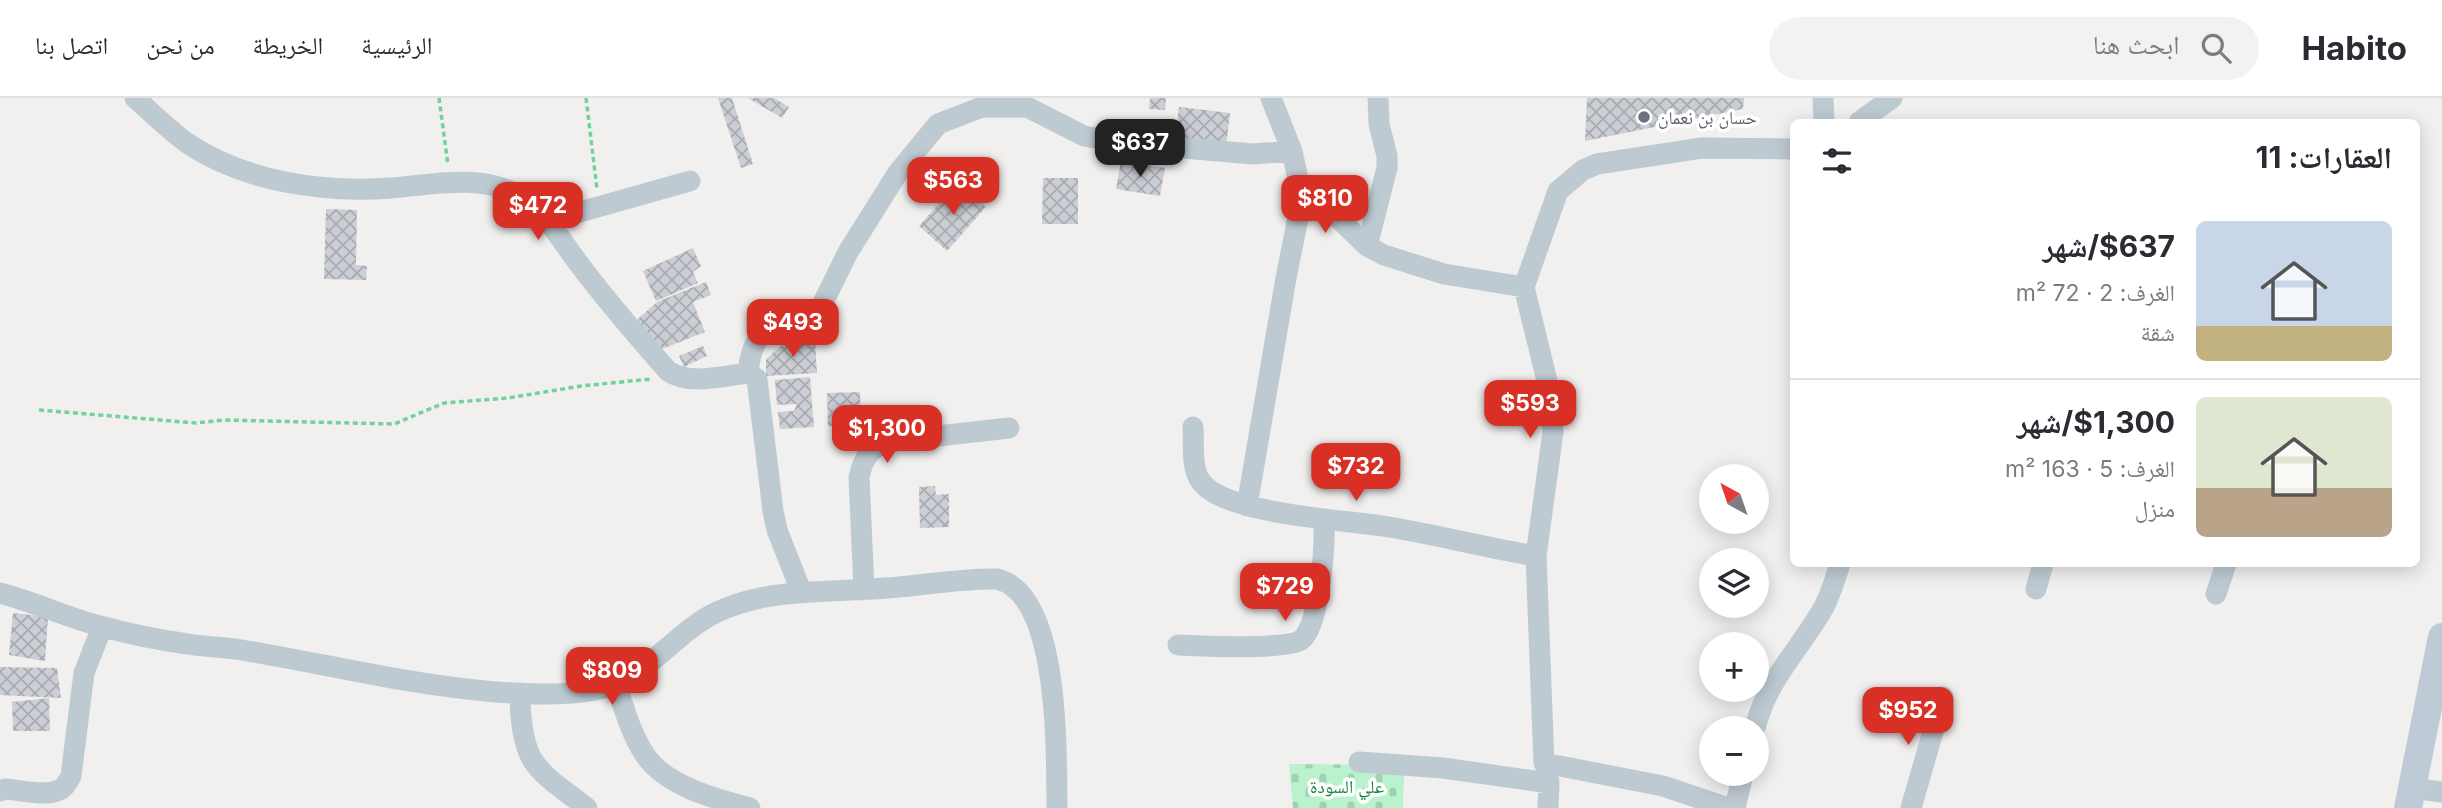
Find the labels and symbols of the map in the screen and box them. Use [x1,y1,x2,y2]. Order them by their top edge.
place label: حسان بن نعمان [1658,107,1757,129]
marker: حسان بن نعمان [1636,109,1652,125]
pin: $637 [1099,120,1181,179]
pin: $563 [912,158,994,217]
pin: $810 [1284,176,1366,235]
pin: $472 [497,183,579,242]
pin: $493 [752,300,834,359]
pin: $593 [1489,380,1571,440]
pin: $1,300 [830,406,944,465]
pin: $732 [1315,444,1397,503]
north arrow [1699,464,1769,534]
pin: $729 [1244,564,1326,623]
pin: $809 [571,648,653,707]
pin: $952 [1867,688,1949,747]
park label: علي السودة [1310,776,1384,801]

